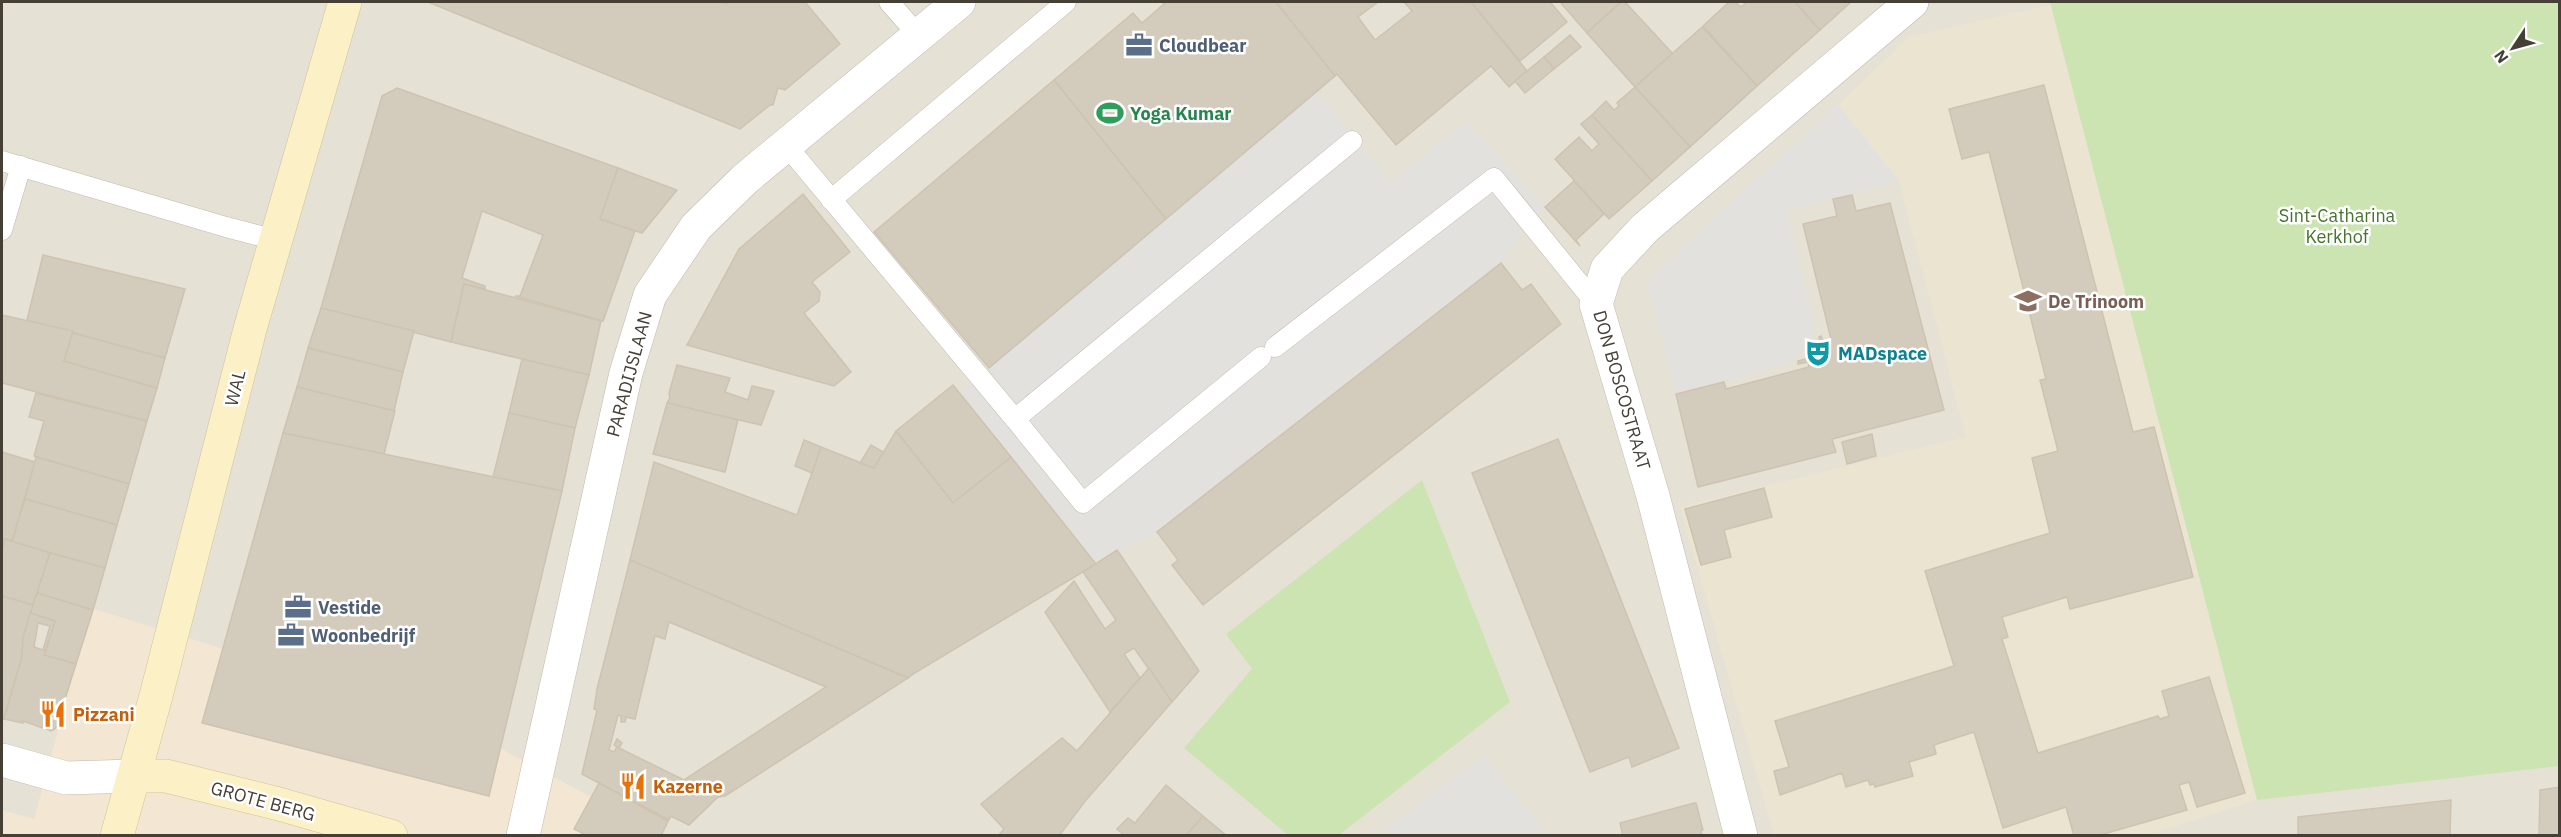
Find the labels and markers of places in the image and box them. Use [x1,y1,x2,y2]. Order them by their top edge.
office icon: Cloudbear [1124,30,1154,60]
place label: Cloudbear [1159,34,1247,57]
sports icon: Yoga Kumar [1095,98,1125,128]
place label: Yoga Kumar [1130,102,1232,125]
school or university icon: De Trinoom [2013,286,2043,316]
place label: De Trinoom [2048,290,2144,313]
theatre icon: MADspace [1803,338,1833,368]
place label: MADspace [1838,342,1927,365]
office icon: Vestide [283,592,313,622]
place label: Vestide [318,596,381,619]
office icon: Woonbedrijf [276,620,306,650]
place label: Woonbedrijf [311,624,416,647]
restaurant icon: Pizzani [38,699,68,729]
place label: Pizzani [73,703,135,726]
restaurant icon: Kazerne [618,771,648,801]
place label: Kazerne [653,775,723,798]

